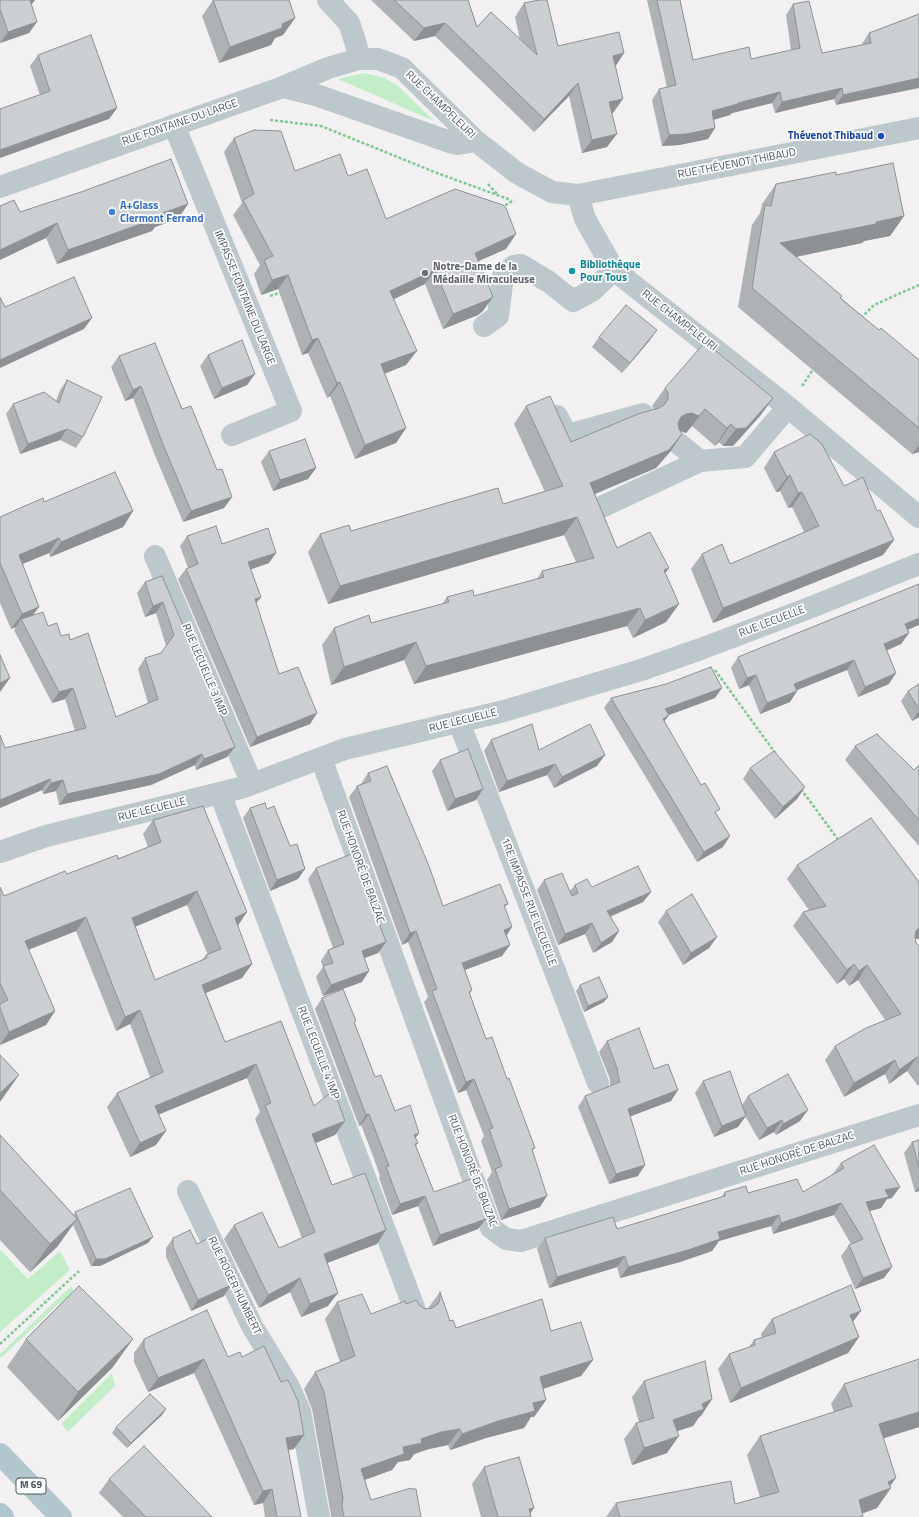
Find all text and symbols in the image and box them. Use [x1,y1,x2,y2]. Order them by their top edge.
street label: RUE CHAMPFLEURI [402,68,478,142]
street label: RUE FONTAINE DU LARGE [121,97,239,149]
place label: Thévenot Thibaud [788,129,873,143]
marker: Thévenot Thibaud [876,131,886,141]
street label: RUE THÉVENOT THIBAUD [677,146,797,182]
place label: A+Glass Clermont Ferrand [120,199,203,225]
marker: A+Glass Clermont Ferrand [107,207,117,217]
street label: IMPASSE FONTAINE DU LARGE [211,229,277,367]
place label: Bibliothèque Pour Tous [580,258,641,284]
place label: Notre-Dame de la Médaille Miraculeuse [433,260,535,286]
marker: Bibliothèque Pour Tous [567,266,577,276]
marker: Notre-Dame de la Médaille Miraculeuse [420,268,430,278]
street label: RUE CHAMPFLEURI [639,288,719,354]
street label: RUE LECUELLE [737,603,807,641]
street label: RUE LECUELLE 3 IMP [179,622,229,718]
street label: RUE LECUELLE [428,706,498,736]
street label: RUE LECUELLE [117,795,187,825]
street label: RUE HONORÉ DE BALZAC [333,809,387,925]
street label: 1RE IMPASSE RUE LECUELLE [497,836,559,968]
street label: RUE LECUELLE 4 IMP [294,1004,342,1102]
street label: RUE HONORÉ DE BALZAC [444,1113,500,1229]
street label: RUE HONORÉ DE BALZAC [738,1129,856,1179]
street label: RUE ROGER HUMBERT [205,1235,263,1337]
road number: M 69 [16,1478,46,1494]

